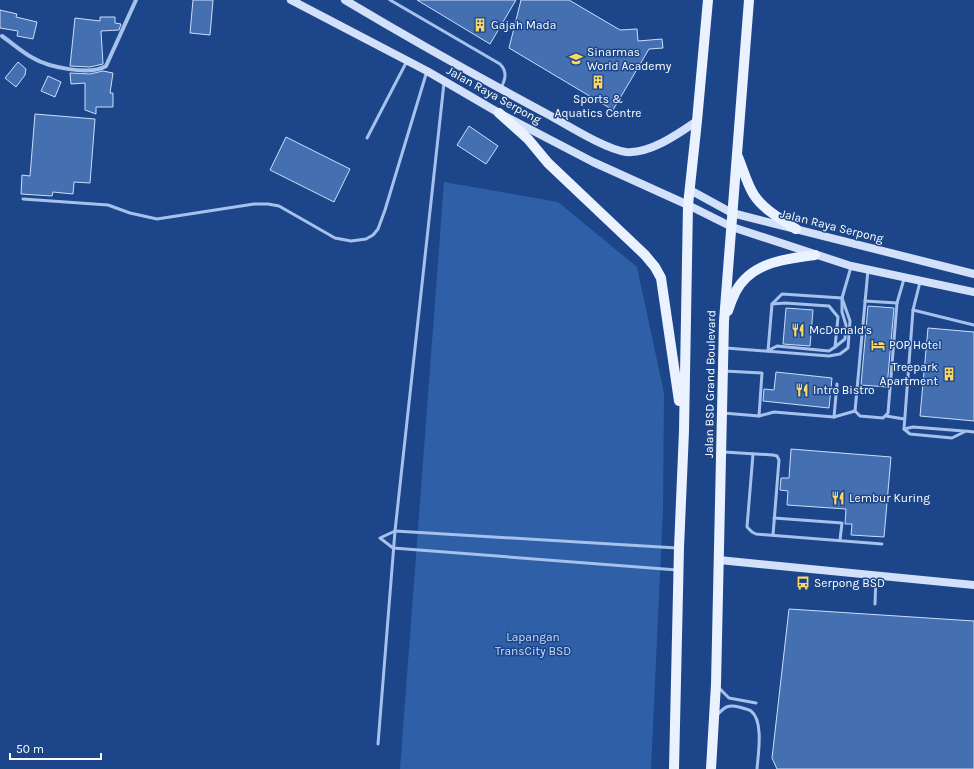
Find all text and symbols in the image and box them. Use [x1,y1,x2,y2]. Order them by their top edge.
building icon: Gajah Mada [472,17,488,33]
place label: Gajah Mada [491,18,556,32]
place label: Sinarmas World Academy [587,45,672,73]
school or university icon: Sinarmas World Academy [568,51,584,67]
street label: Jalan Raya Serpong [444,63,544,127]
building icon: Sports & Aquatics Centre [590,74,606,90]
place label: Sports & Aquatics Centre [555,92,642,120]
street label: Jalan Raya Serpong [779,206,885,246]
street label: Jalan BSD Grand Boulevard [702,310,718,458]
restaurant icon: McDonald's [790,322,806,338]
place label: McDonald's [809,323,872,337]
hotel icon: POP Hotel [870,337,886,353]
place label: POP Hotel [889,338,942,352]
place label: Treepark Apartment [879,360,938,388]
building icon: Treepark Apartment [941,366,957,382]
restaurant icon: Intro Bistro [794,382,810,398]
place label: Intro Bistro [813,383,875,397]
restaurant icon: Lembur Kuring [830,490,846,506]
place label: Lembur Kuring [849,491,930,505]
bus stop icon: Serpong BSD [795,575,811,591]
place label: Serpong BSD [814,576,885,590]
park label: Lapangan TransCity BSD [495,630,571,658]
scale bar [10,735,101,761]
text: 50 m [16,742,44,756]

